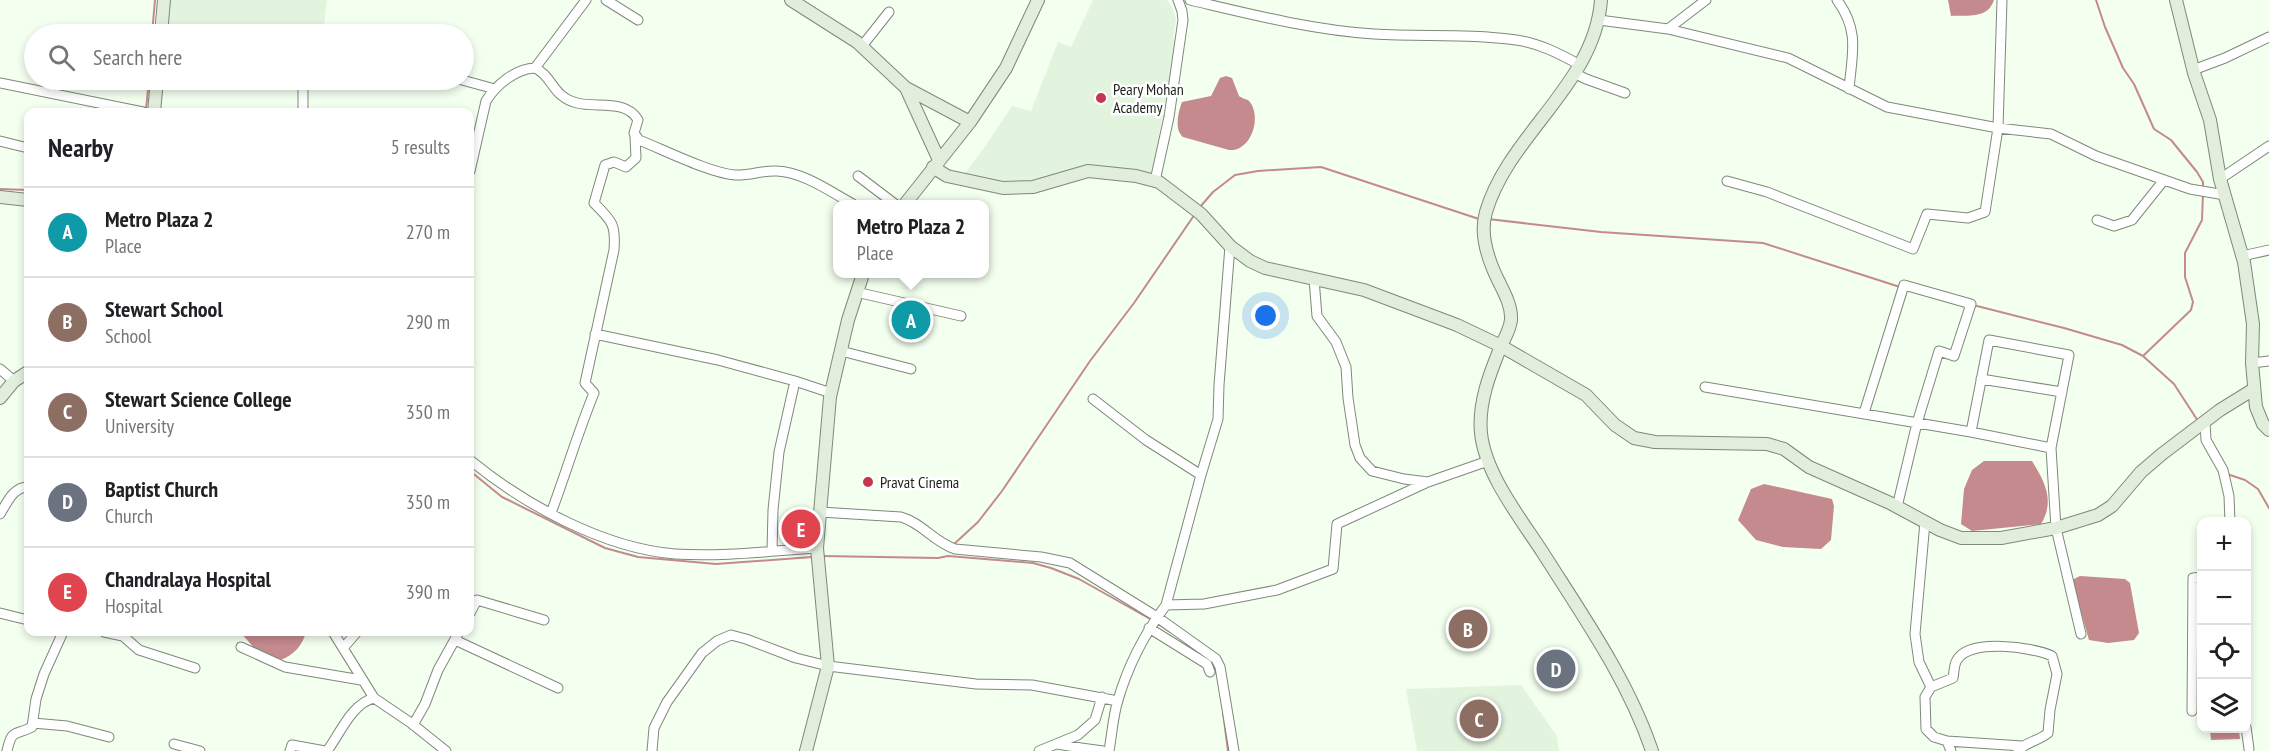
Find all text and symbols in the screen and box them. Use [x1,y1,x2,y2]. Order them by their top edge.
search box [24,24,474,90]
icon: search [45,41,78,74]
text: Search here [93,43,182,71]
place label: Peary Mohan Academy [1113,79,1184,117]
marker: Peary Mohan Academy [1094,91,1108,105]
text: Nearby [48,131,113,164]
text: 5 results [391,134,450,160]
popup [833,200,989,278]
text: Metro Plaza 2 [105,205,214,233]
text: Metro Plaza 2 [857,212,965,240]
text: A [62,219,73,245]
text: 270 m [406,219,450,245]
text: Place [105,233,142,259]
text: Place [857,240,893,266]
text: Stewart School [105,295,223,323]
pin: A [892,298,930,342]
your location [1251,301,1280,330]
text: B [63,309,72,335]
text: 290 m [406,309,450,335]
text: School [105,323,151,349]
text: Stewart Science College [105,385,292,413]
text: C [63,399,72,425]
text: 350 m [406,399,450,425]
text: University [105,413,174,439]
place label: Pravat Cinema [880,472,959,492]
text: Baptist Church [105,475,218,503]
marker: Pravat Cinema [861,475,875,489]
text: D [62,489,73,515]
text: 350 m [406,489,450,515]
text: Church [105,503,153,529]
pin: E [782,506,820,552]
map controls [2197,517,2251,733]
button: + [2197,517,2251,571]
text: Chandralaya Hospital [105,565,271,593]
button: − [2197,571,2251,625]
text: E [63,579,72,605]
text: 390 m [406,579,450,605]
text: Hospital [105,593,162,619]
pin: B [1448,606,1488,652]
button: locate [2197,625,2251,679]
pin: D [1536,646,1576,692]
button: layers [2197,679,2251,733]
pin: C [1460,696,1498,742]

